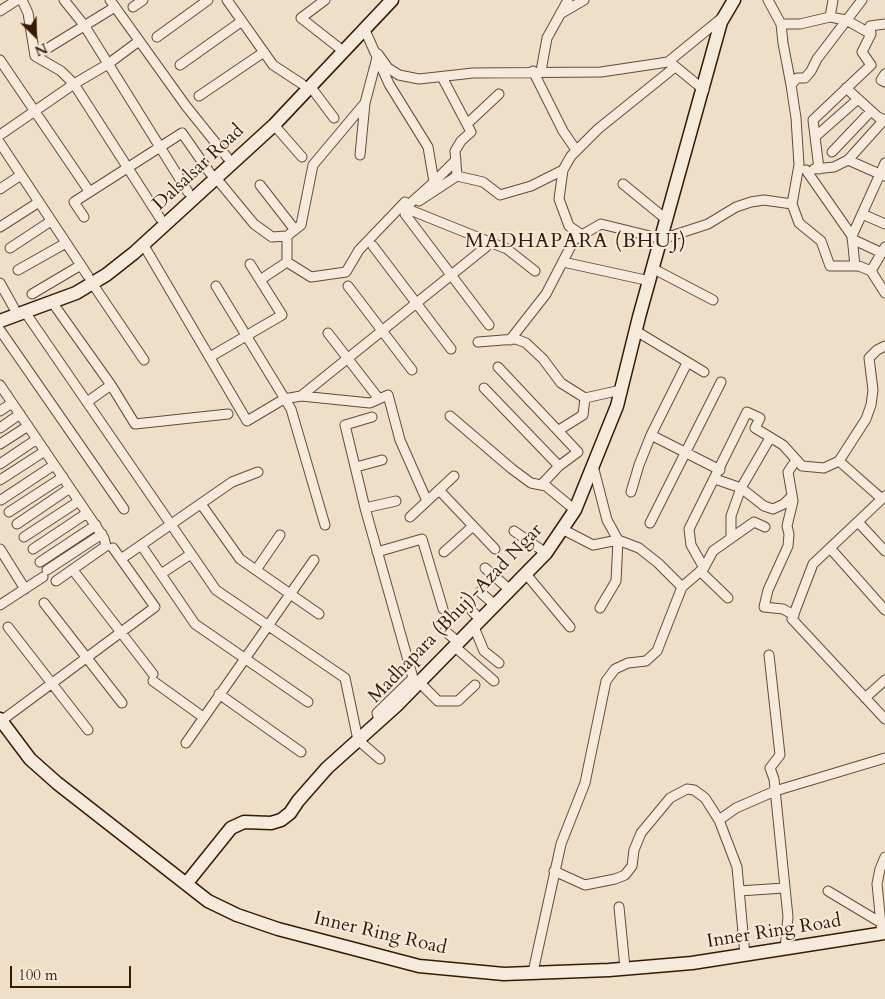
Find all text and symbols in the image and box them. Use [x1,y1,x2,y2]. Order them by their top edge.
north arrow [10,10,60,60]
text: N [32,38,50,60]
street label: Dalsalsar Road [149,120,249,216]
district label: MADHAPARA (BHUJ) [463,230,689,254]
street label: Madhapara (Bhuj)-Azad Ngar [364,520,548,708]
street label: Inner Ring Road [311,908,449,960]
street label: Inner Ring Road [705,910,843,954]
scale bar [12,956,134,988]
text: 100 m [18,965,58,985]

